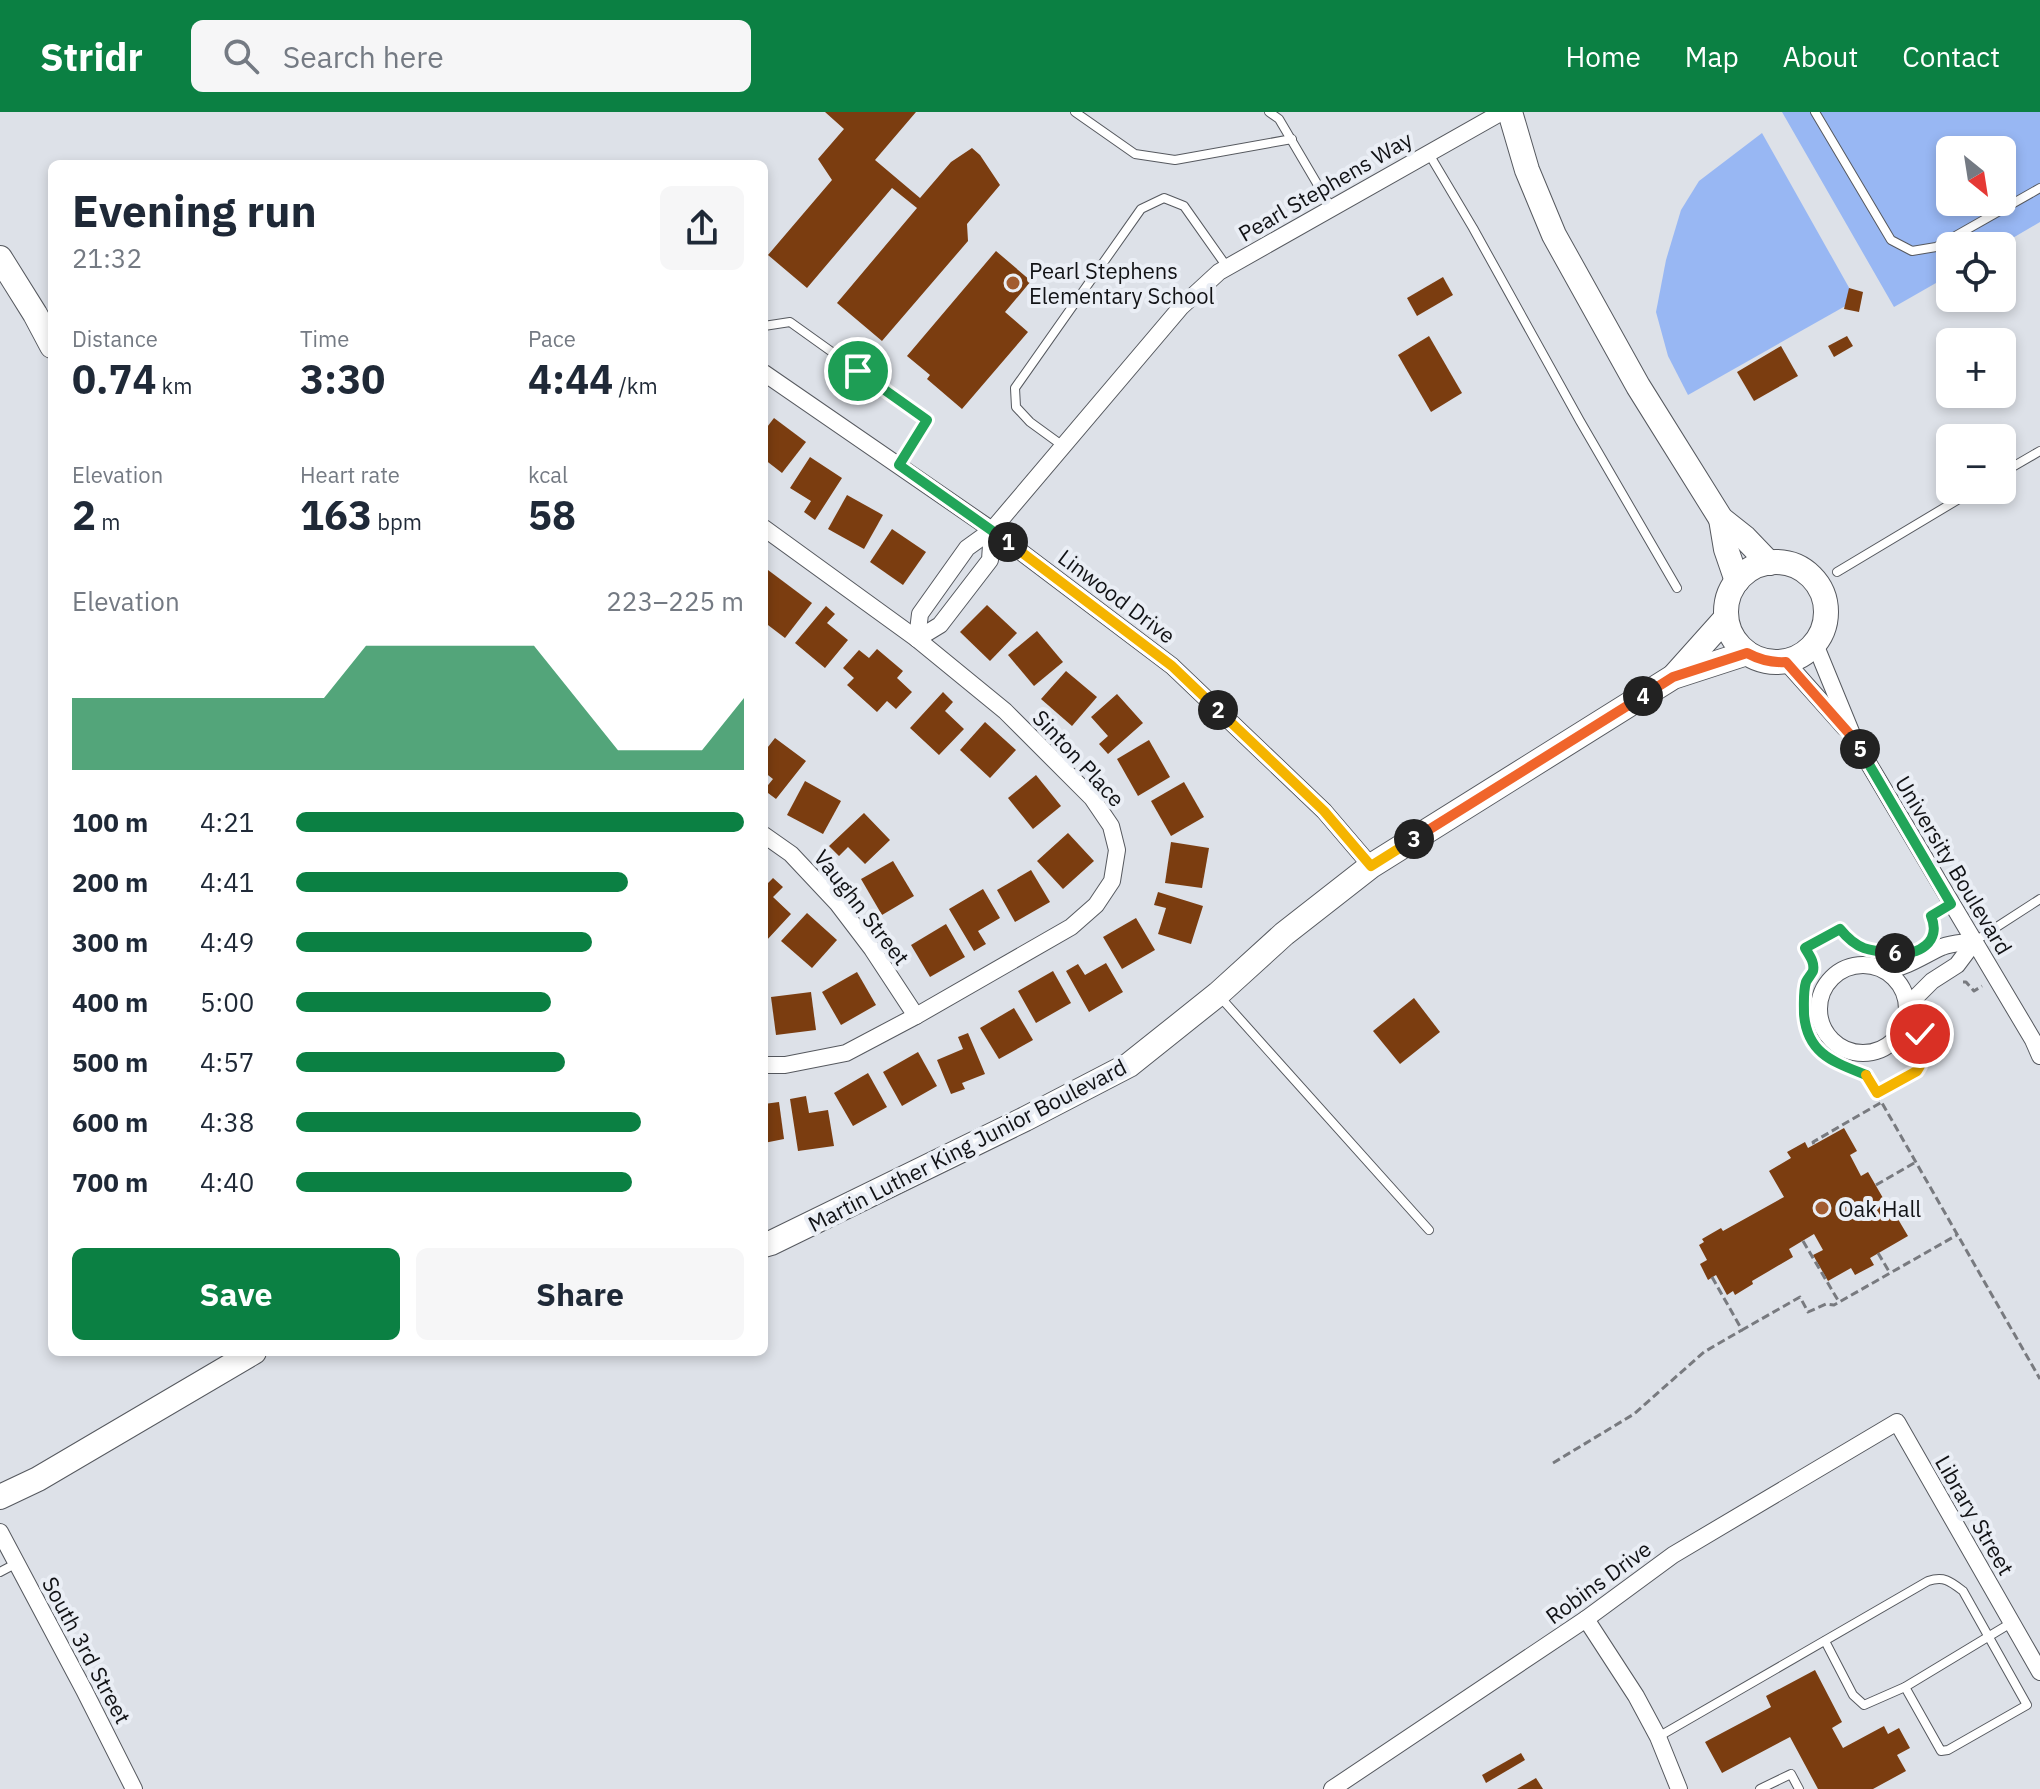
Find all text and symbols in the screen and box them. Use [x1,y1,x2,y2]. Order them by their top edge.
search box [191,20,751,92]
text: Stridr [40,32,143,81]
icon: search [219,34,263,78]
text: Search here [283,37,444,76]
text: Home [1565,38,1641,75]
text: Map [1685,38,1739,75]
text: About [1783,38,1858,75]
text: Contact [1902,38,2000,75]
street label: Pearl Stephens Way [1233,124,1417,248]
north arrow [1936,136,2016,216]
map controls [1936,136,2016,504]
text: Evening run [72,182,317,239]
button: share [660,186,744,270]
button: locate [1936,232,2016,312]
text: 21:32 [72,241,142,275]
place label: Pearl Stephens Elementary School [1029,256,1215,310]
marker: Pearl Stephens Elementary School [1004,274,1022,292]
text: Distance [72,324,158,353]
text: Time [300,324,349,353]
text: Pace [528,324,576,353]
button: + [1936,328,2016,408]
pin [824,337,892,405]
icon: arrive [836,349,880,393]
text: 0.74 [72,353,156,405]
text: 3:30 [300,353,385,405]
text: 4:44 [528,353,613,405]
text: km [156,371,192,400]
text: /km [613,371,658,400]
button: − [1936,424,2016,504]
text: Elevation [72,460,163,489]
text: Heart rate [300,460,400,489]
text: kcal [528,460,568,489]
text: 2 [72,489,96,541]
text: 163 [300,489,372,541]
text: 58 [528,489,576,541]
text: m [96,507,120,536]
text: bpm [372,507,422,536]
pin: 1 [988,522,1028,562]
text: 1 [1001,527,1015,556]
street label: Linwood Drive [1053,542,1181,650]
text: Elevation [72,584,180,618]
text: 223–225 m [606,584,744,618]
pin: 4 [1623,676,1663,716]
text: 4 [1636,681,1650,710]
pin: 2 [1198,690,1238,730]
text: 2 [1211,695,1225,724]
street label: Sinton Place [1027,703,1131,813]
pin: 5 [1840,729,1880,769]
text: 5 [1853,734,1867,763]
street label: University Boulevard [1889,770,2019,960]
text: 100 m [72,805,148,839]
text: 4:21 [200,805,254,839]
pin: 3 [1394,819,1434,859]
text: 3 [1407,824,1421,853]
street label: Vaughn Street [808,843,916,971]
text: 200 m [72,865,148,899]
text: 4:41 [200,865,254,899]
text: 300 m [72,925,148,959]
text: 4:49 [200,925,254,959]
pin: 6 [1875,933,1915,973]
text: 6 [1888,938,1902,967]
text: 400 m [72,985,148,1019]
text: 5:00 [200,985,254,1019]
pin [1886,1000,1954,1068]
icon: check [1898,1012,1942,1056]
text: 500 m [72,1045,148,1079]
text: 4:57 [200,1045,254,1079]
street label: Martin Luther King Junior Boulevard [803,1052,1131,1238]
text: 600 m [72,1105,148,1139]
text: 4:38 [200,1105,254,1139]
text: 700 m [72,1165,148,1199]
text: 4:40 [200,1165,254,1199]
place label: Oak Hall [1838,1194,1921,1223]
marker: Oak Hall [1813,1199,1831,1217]
button: Save [72,1248,400,1340]
button: Share [416,1248,744,1340]
street label: Library Street [1929,1450,2021,1580]
street label: Robins Drive [1539,1534,1657,1630]
street label: South 3rd Street [36,1571,138,1729]

